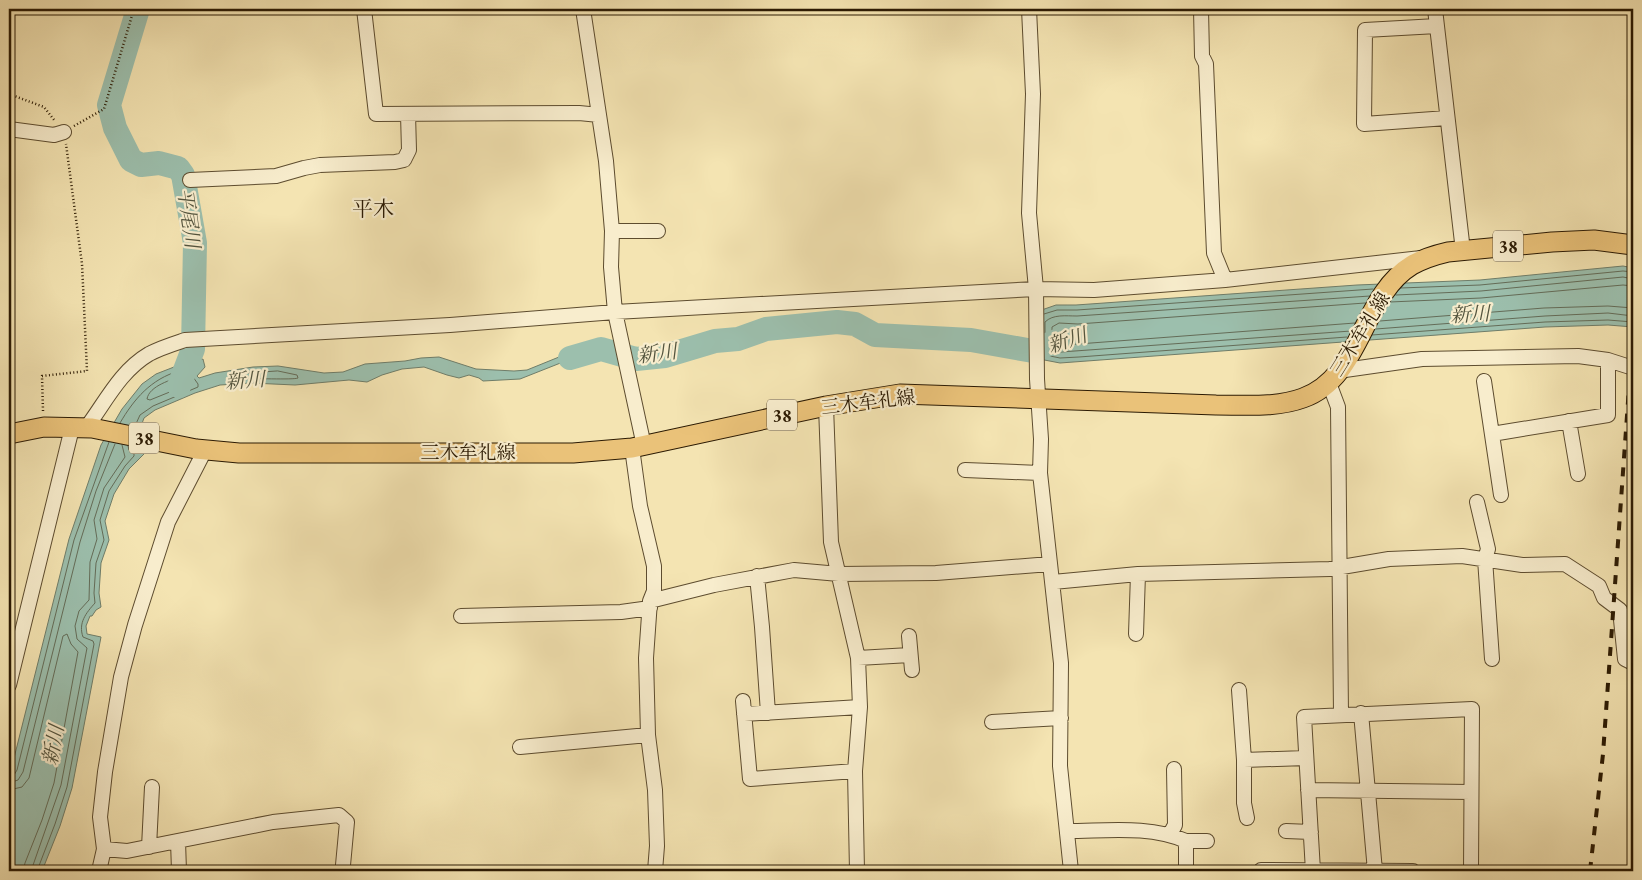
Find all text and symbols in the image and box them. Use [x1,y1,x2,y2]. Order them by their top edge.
water label: 平尾川 [172,186,206,251]
district label: 平木 [352,195,394,222]
road number: 38 [1493,230,1523,262]
street label: 三木牟礼線 [1324,287,1396,381]
water label: 新川 [1449,300,1493,328]
water label: 新川 [1044,321,1092,359]
water label: 新川 [636,337,680,368]
water label: 新川 [224,365,268,394]
street label: 三木牟礼線 [819,384,917,420]
road number: 38 [767,400,797,430]
road number: 38 [129,422,159,453]
street label: 三木牟礼線 [420,440,516,465]
water label: 新川 [36,721,70,767]

